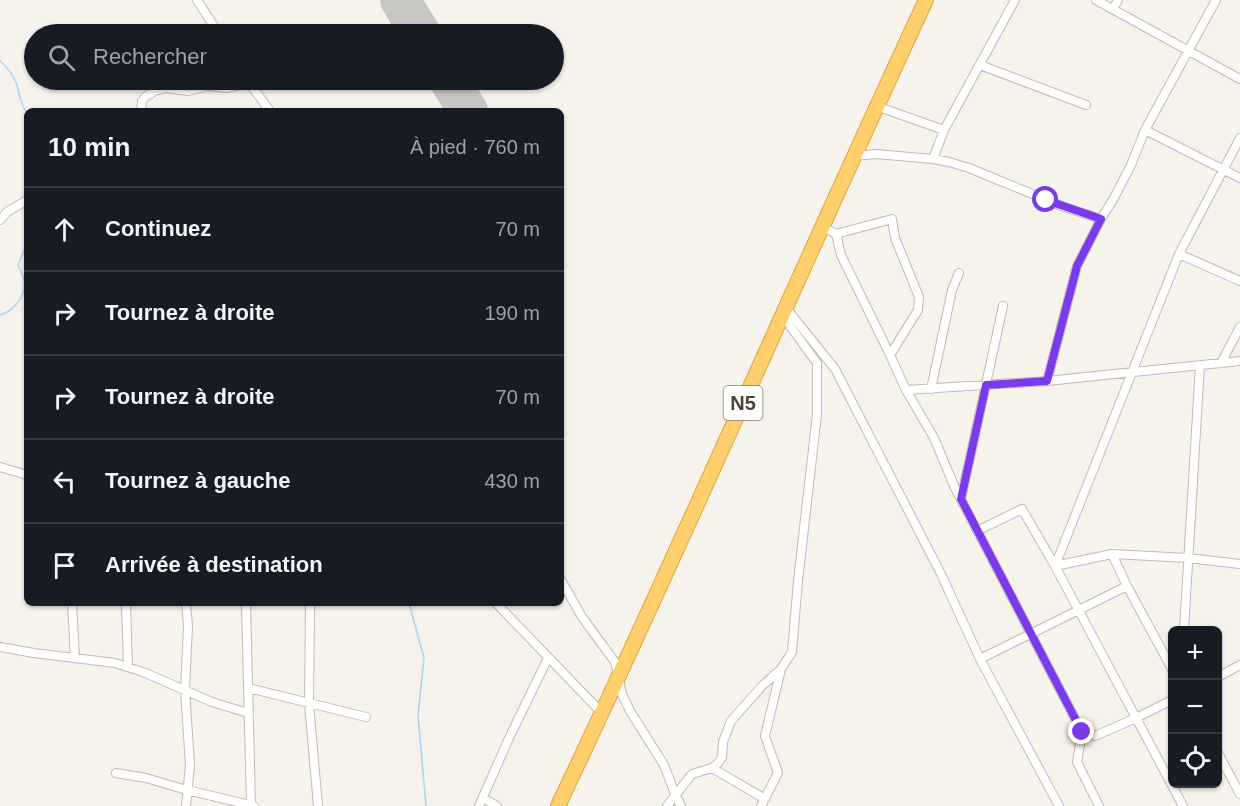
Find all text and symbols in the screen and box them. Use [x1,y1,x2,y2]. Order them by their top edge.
search box [24,24,564,90]
icon: search [45,41,78,74]
text: Rechercher [93,44,207,69]
text: 10 min [48,132,130,162]
text: À pied · 760 m [410,136,540,158]
route start [1032,186,1058,212]
icon: ahead [48,213,81,246]
text: Continuez [105,216,211,241]
text: 70 m [496,218,540,240]
icon: right [48,297,81,330]
text: Tournez à droite [105,300,275,325]
text: 190 m [484,302,540,324]
icon: right [48,381,81,414]
text: Tournez à droite [105,384,275,409]
text: 70 m [496,386,540,408]
road number: N5 [724,386,762,420]
icon: left [48,465,81,498]
text: Tournez à gauche [105,468,290,493]
text: 430 m [484,470,540,492]
icon: arrive [48,549,81,582]
text: Arrivée à destination [105,552,323,577]
map controls [1168,626,1222,788]
button: + [1168,626,1222,680]
button: − [1168,680,1222,734]
route end [1068,718,1094,744]
button: locate [1168,734,1222,788]

